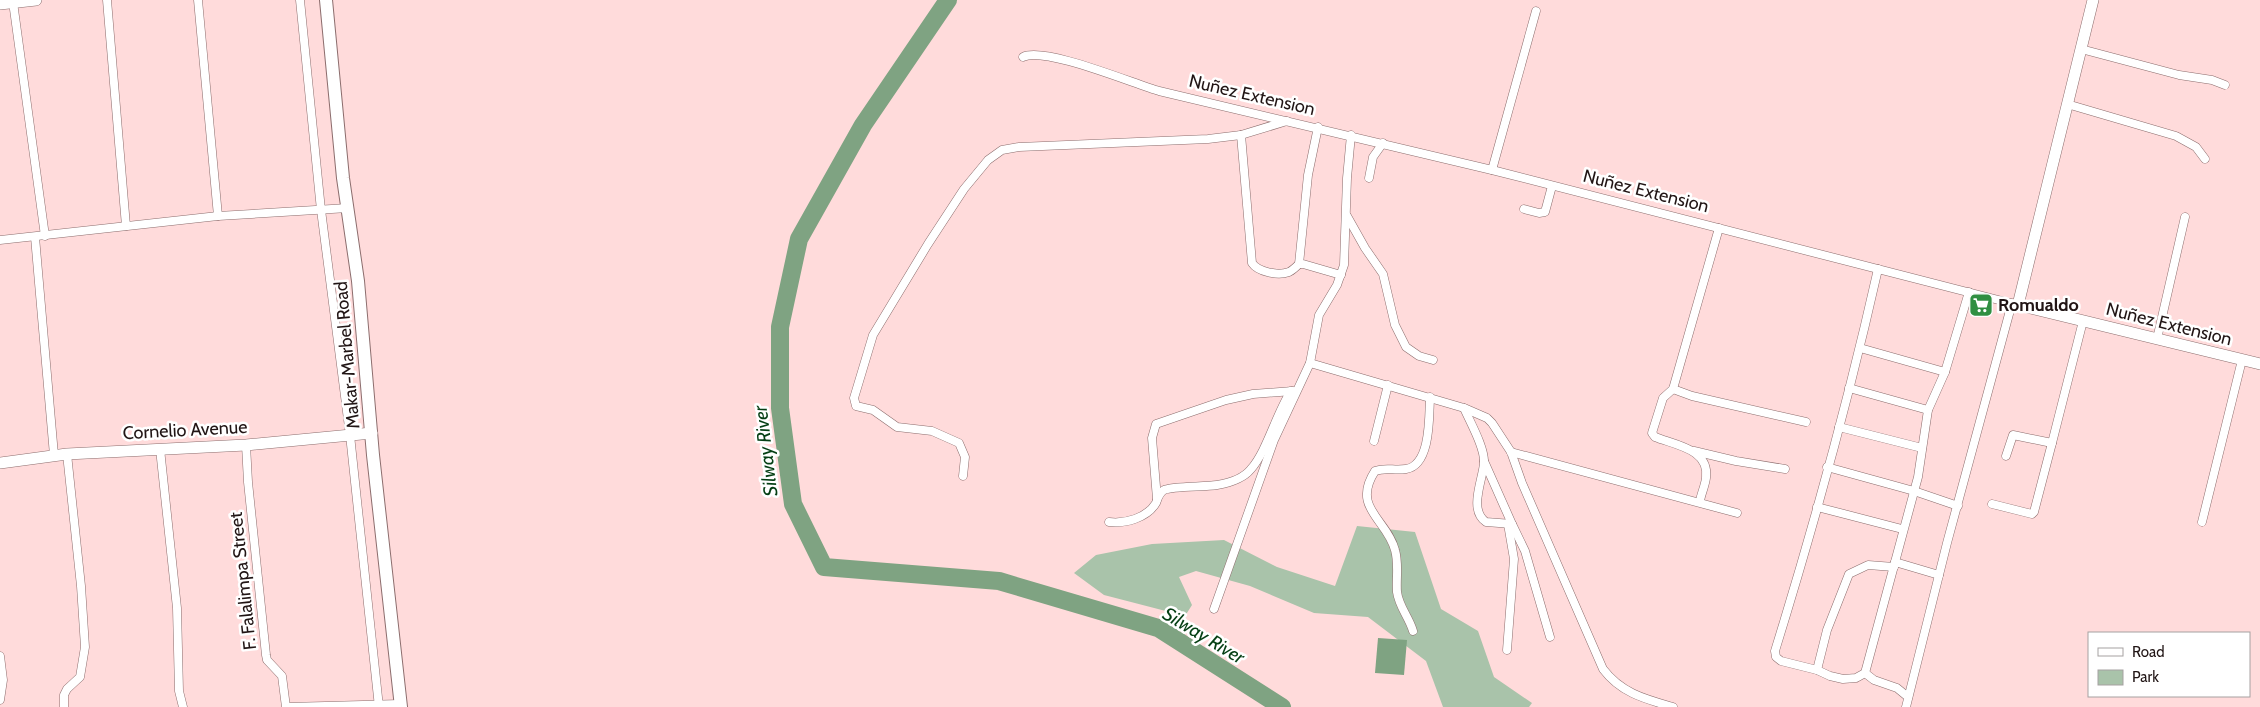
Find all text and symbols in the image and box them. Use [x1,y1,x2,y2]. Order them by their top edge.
street label: Nuñez Extension [1187,70,1317,120]
street label: Nuñez Extension [1581,165,1711,217]
street label: Makar-Marbel Road [330,280,364,430]
supermarket icon: Romualdo [1968,292,1994,318]
place label: Romualdo [1998,294,2079,316]
street label: Nuñez Extension [2104,298,2234,350]
water label: Silway River [748,403,782,498]
street label: Cornelio Avenue [122,416,248,444]
street label: F. Falalimpa Street [225,511,261,651]
water label: Silway River [1159,602,1250,669]
legend [2088,632,2250,697]
text: Road [2132,643,2165,661]
text: Park [2132,668,2159,686]

